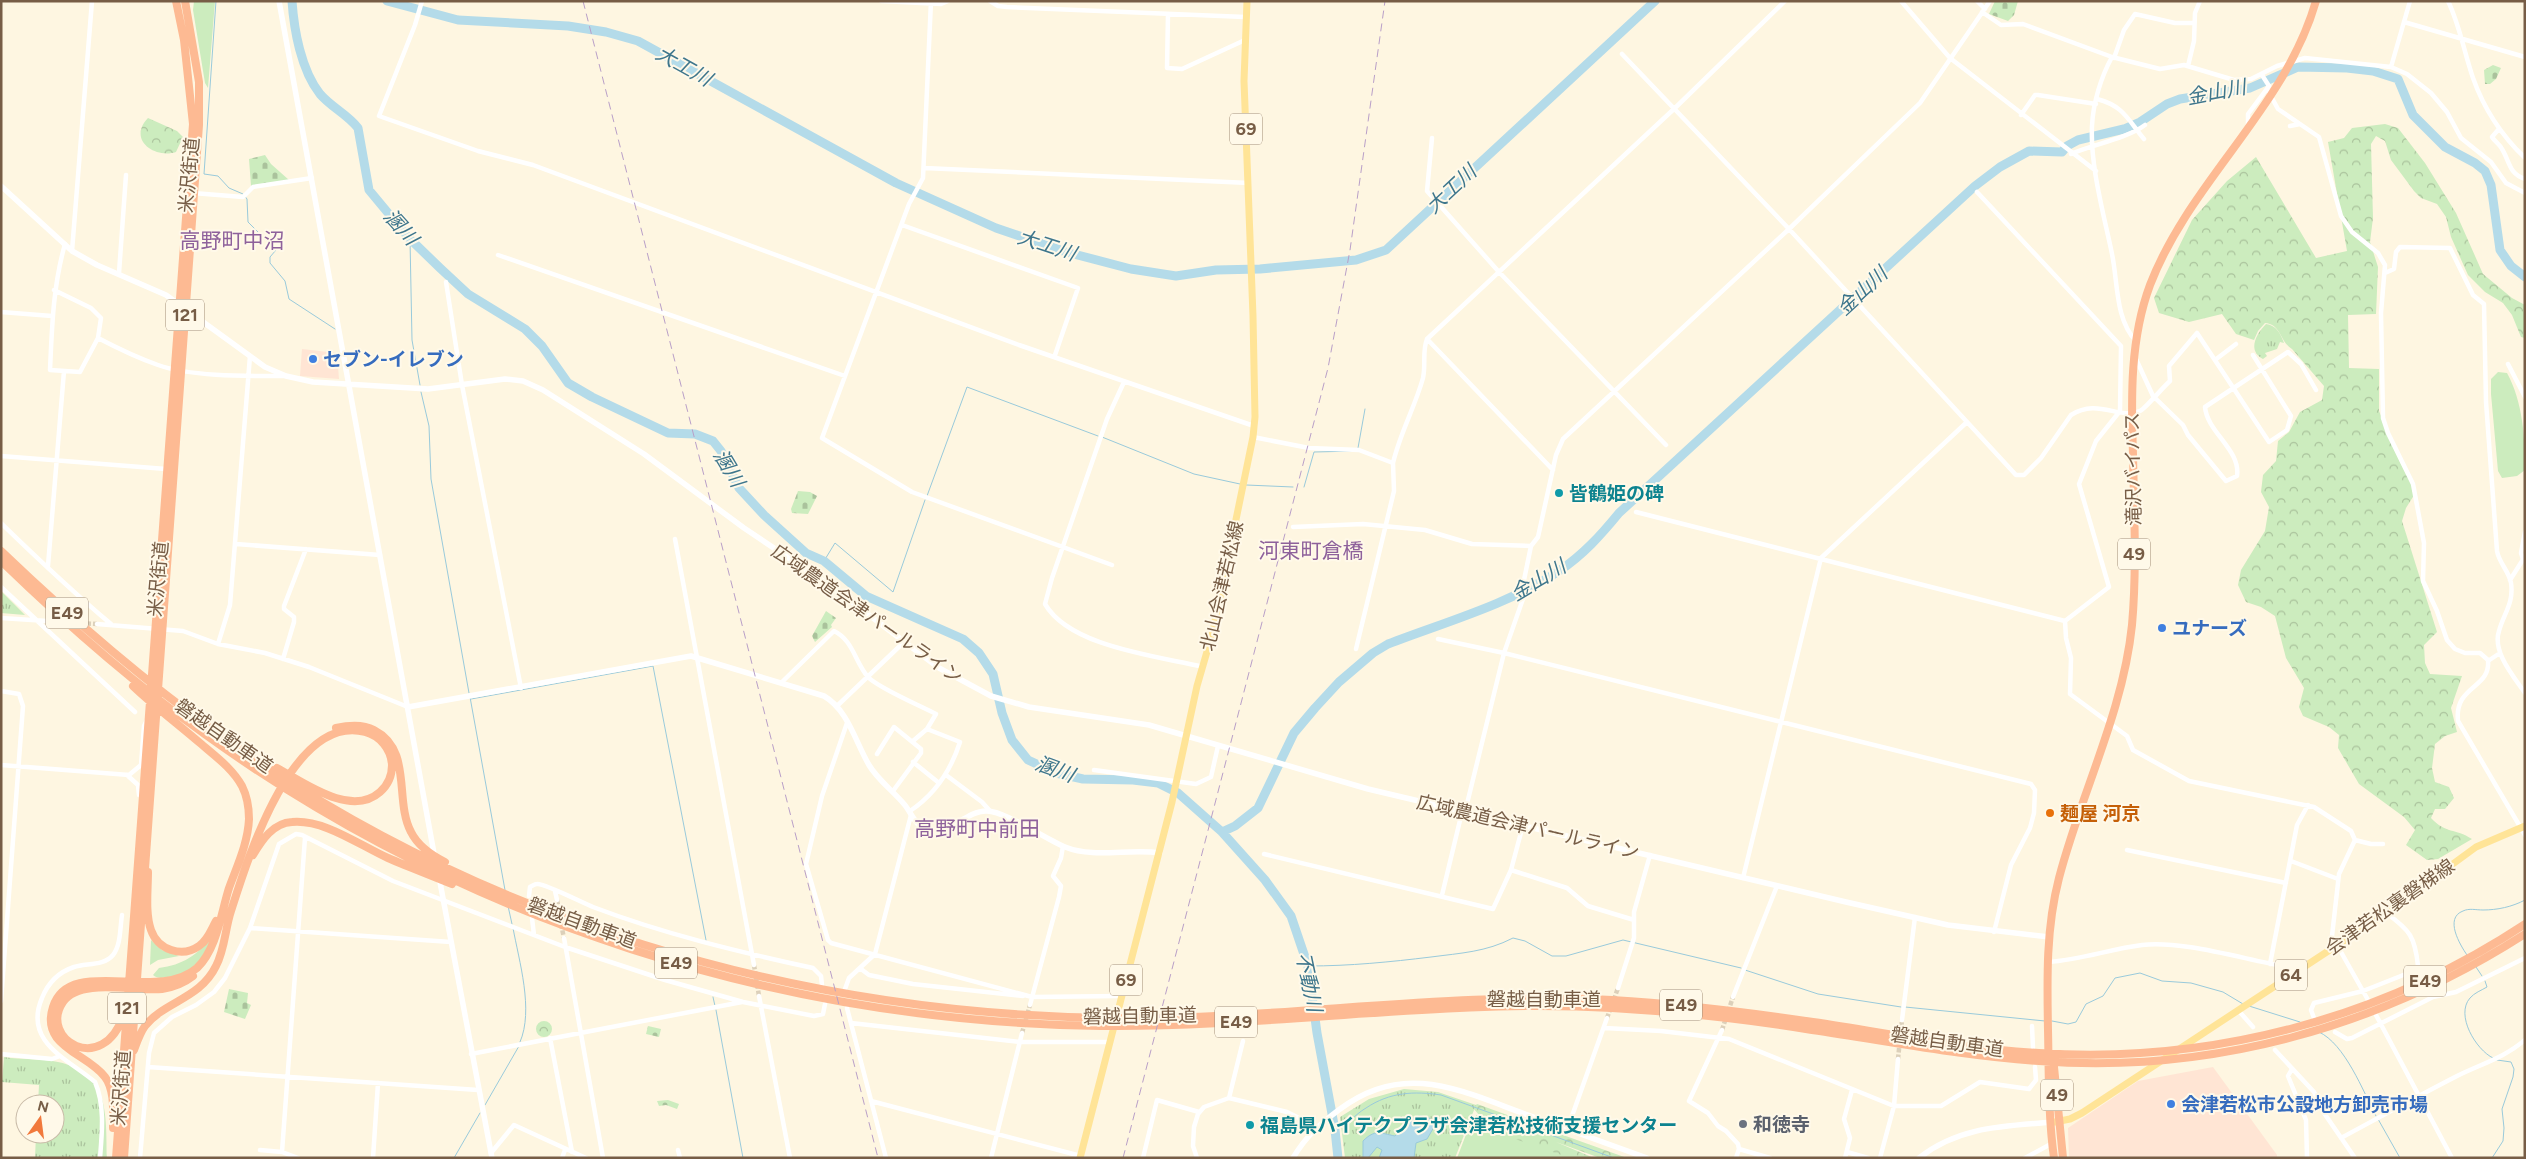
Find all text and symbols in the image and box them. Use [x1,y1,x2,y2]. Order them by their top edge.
water label: 大工川 [652,41,718,92]
water label: 金山川 [2184,74,2250,110]
road number: 69 [1230,114,1262,144]
street label: 米沢街道 [174,136,204,214]
water label: 大工川 [1421,158,1483,218]
water label: 溷川 [379,204,425,251]
water label: 大工川 [1015,224,1081,266]
district label: 高野町中沼 [180,228,285,253]
water label: 金山川 [1832,260,1894,320]
road number: 121 [166,300,204,330]
place label: セブン-イレブン [323,348,464,371]
marker: セブン-イレブン [307,353,319,365]
street label: 滝沢バイパス [2121,412,2145,526]
water label: 溷川 [708,445,751,493]
place label: 皆鶴姫の碑 [1569,482,1664,505]
marker: 皆鶴姫の碑 [1553,487,1565,499]
street label: 北山会津若松線 [1196,519,1248,653]
district label: 河東町倉橋 [1259,538,1364,563]
road number: 49 [2118,538,2150,570]
street label: 広域農道会津パールライン [767,539,967,689]
street label: 米沢街道 [143,540,173,618]
water label: 金山川 [1506,553,1572,606]
road number: E49 [46,598,88,628]
place label: ユナーズ [2172,617,2247,640]
marker: ユナーズ [2156,622,2168,634]
street label: 磐越自動車道 [171,694,277,778]
water label: 溷川 [1032,751,1080,788]
street label: 広域農道会津パールライン [1414,790,1642,864]
place label: 麺屋 河京 [2060,802,2141,825]
marker: 麺屋 河京 [2044,807,2056,819]
district label: 高野町中前田 [914,816,1040,841]
street label: 会津若松裏磐梯線 [2321,854,2459,960]
street label: 磐越自動車道 [524,893,640,953]
road number: E49 [655,948,697,978]
water label: 不動川 [1291,950,1327,1016]
road number: 64 [2275,960,2307,990]
road number: 69 [1110,964,1142,996]
road number: E49 [2404,966,2446,996]
street label: 磐越自動車道 [1487,988,1601,1011]
road number: E49 [1660,990,1702,1020]
road number: 121 [108,992,146,1024]
street label: 磐越自動車道 [1083,1004,1197,1028]
road number: E49 [1215,1006,1257,1038]
street label: 磐越自動車道 [1889,1023,2005,1061]
street label: 米沢街道 [107,1049,135,1127]
road number: 49 [2041,1080,2073,1110]
place label: 会津若松市公設地方卸売市場 [2181,1093,2428,1116]
north arrow [15,1094,65,1144]
text: N [36,1097,50,1116]
marker: 会津若松市公設地方卸売市場 [2165,1098,2177,1110]
place label: 和徳寺 [1753,1113,1810,1136]
place label: 福島県ハイテクプラザ会津若松技術支援センター [1260,1114,1677,1137]
marker: 和徳寺 [1737,1118,1749,1130]
marker: 福島県ハイテクプラザ会津若松技術支援センター [1244,1119,1256,1131]

